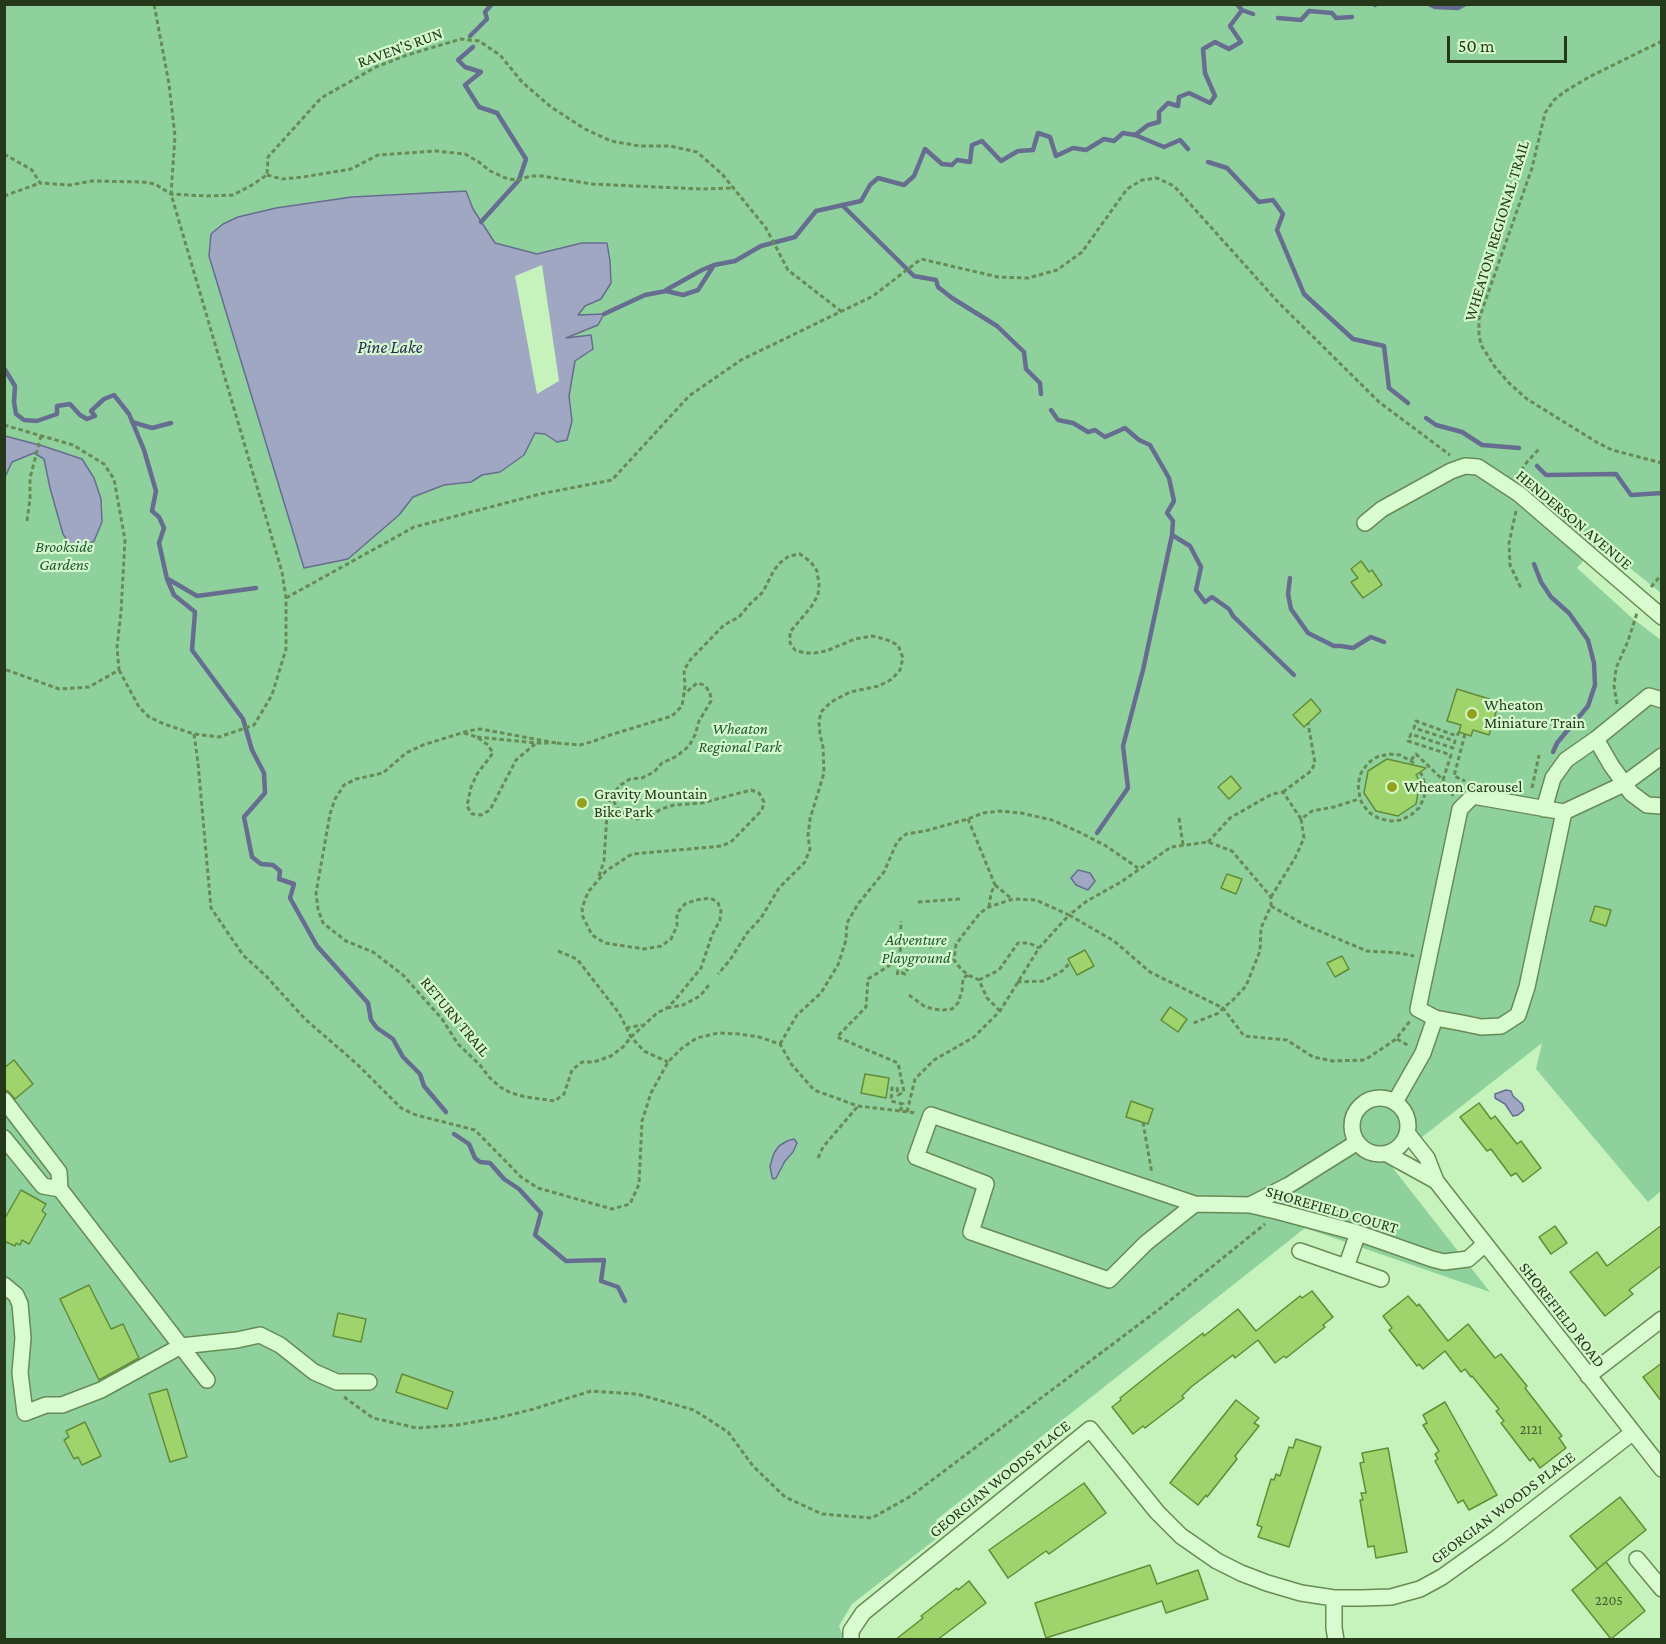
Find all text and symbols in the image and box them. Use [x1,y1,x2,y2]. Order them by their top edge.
street label: RAVEN'S RUN [355,24,445,72]
scale bar [1450,24,1570,62]
text: 50 m [1458,36,1495,56]
street label: WHEATON REGIONAL TRAIL [1460,138,1534,324]
water label: Pine Lake [357,336,423,358]
street label: HENDERSON AVENUE [1512,466,1636,574]
park label: Brookside Gardens [35,537,93,575]
place label: Wheaton Miniature Train [1484,695,1585,733]
marker: Wheaton Miniature Train [1465,707,1479,721]
park label: Wheaton Regional Park [698,719,782,757]
place label: Wheaton Carousel [1404,777,1522,797]
marker: Wheaton Carousel [1385,780,1399,794]
place label: Gravity Mountain Bike Park [594,784,708,822]
marker: Gravity Mountain Bike Park [575,796,589,810]
park label: Adventure Playground [881,930,951,968]
street label: RETURN TRAIL [416,973,494,1061]
street label: SHOREFIELD COURT [1264,1182,1400,1238]
street label: SHOREFIELD ROAD [1515,1258,1609,1372]
street label: GEORGIAN WOODS PLACE [926,1416,1074,1542]
house number: 2121 [1520,1422,1542,1438]
street label: GEORGIAN WOODS PLACE [1427,1447,1579,1569]
house number: 2205 [1595,1593,1623,1609]

